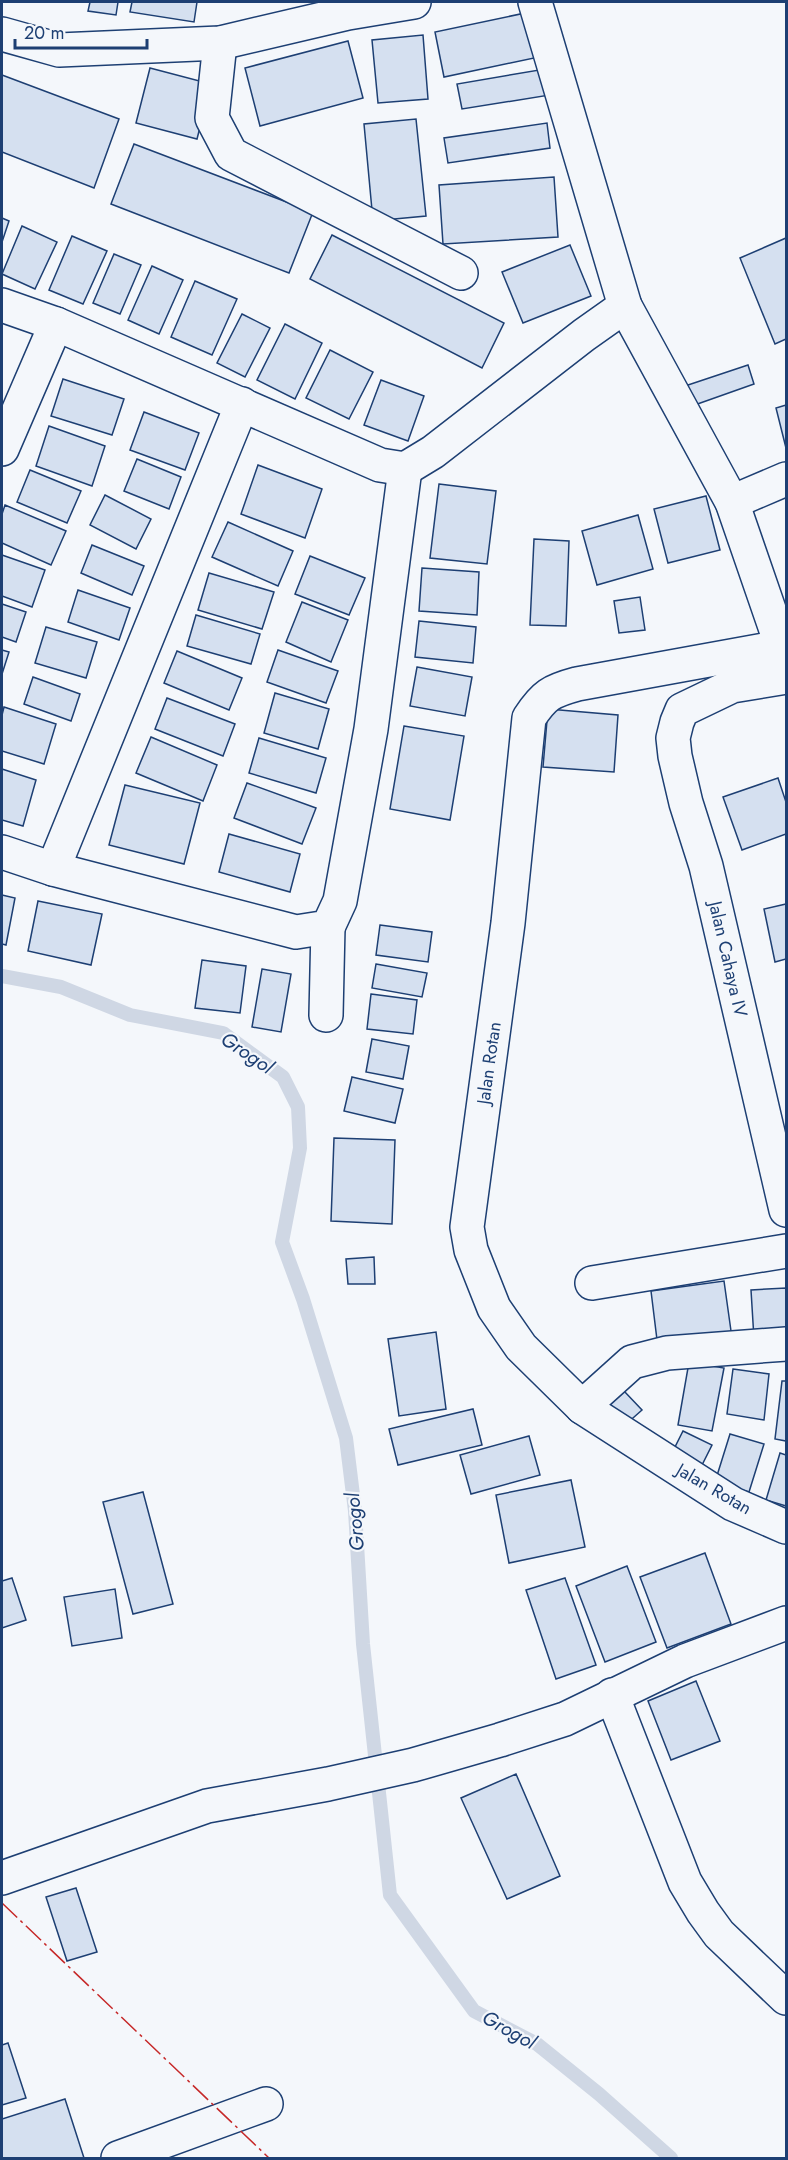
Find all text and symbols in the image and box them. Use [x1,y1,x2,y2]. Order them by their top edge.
scale bar [15,12,147,50]
text: 20 m [24,20,64,46]
street label: Jalan Cahaya IV [702,897,754,1019]
street label: Jalan Rotan [470,1020,508,1108]
water label: Grogol [215,1025,280,1082]
street label: Jalan Rotan [670,1456,756,1521]
water label: Grogol [338,1490,372,1552]
water label: Grogol [477,2003,543,2058]

